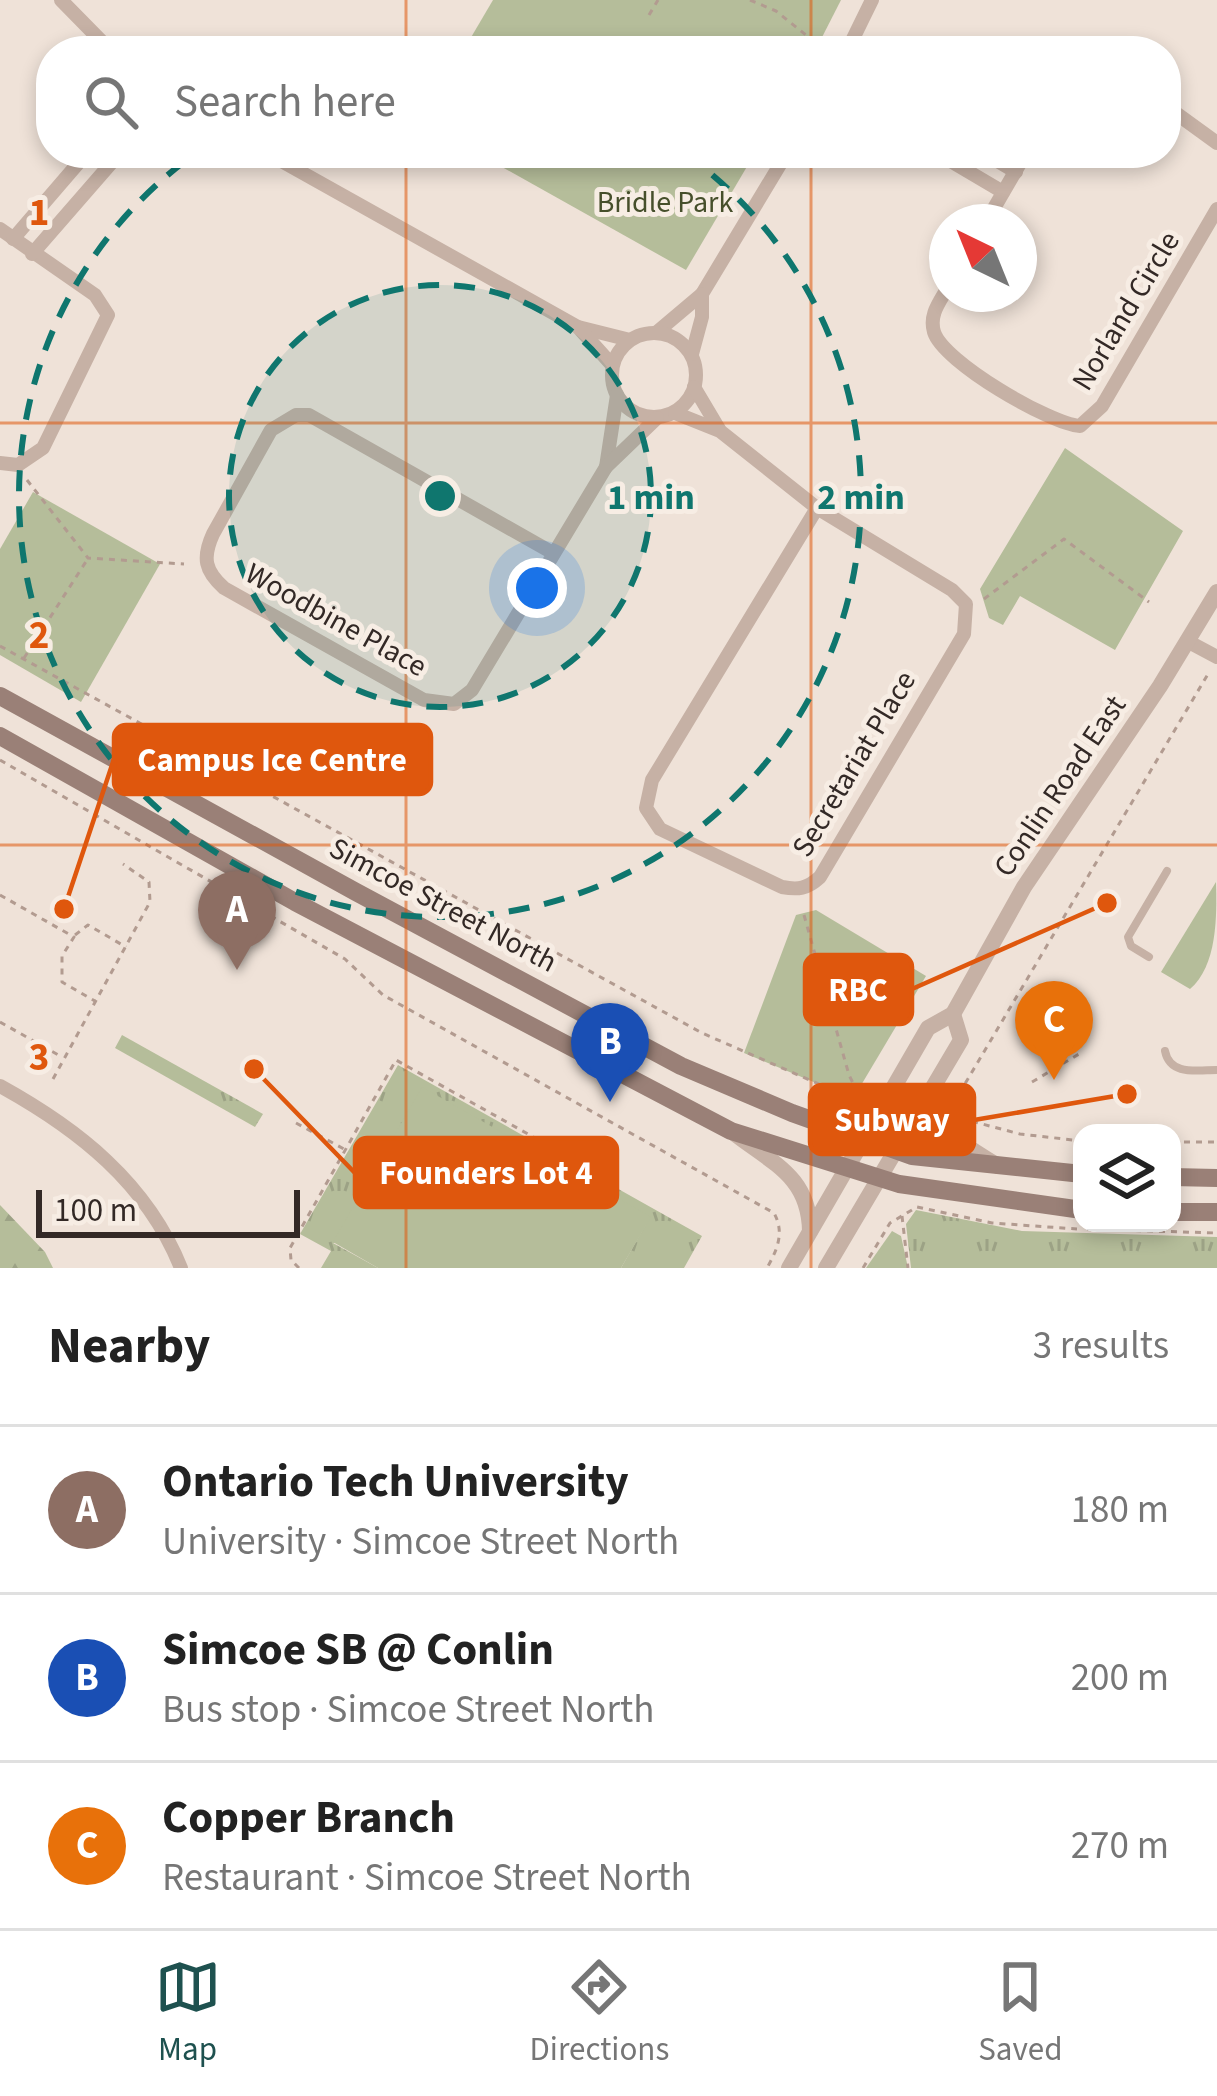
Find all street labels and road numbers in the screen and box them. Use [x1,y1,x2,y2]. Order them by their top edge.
street label: Norland Circle [1062,223,1190,399]
street label: Woodbine Place [237,552,435,688]
street label: Secretariat Place [781,663,927,865]
street label: Conlin Road East [983,687,1137,885]
street label: Simcoe Street North [322,827,564,983]

